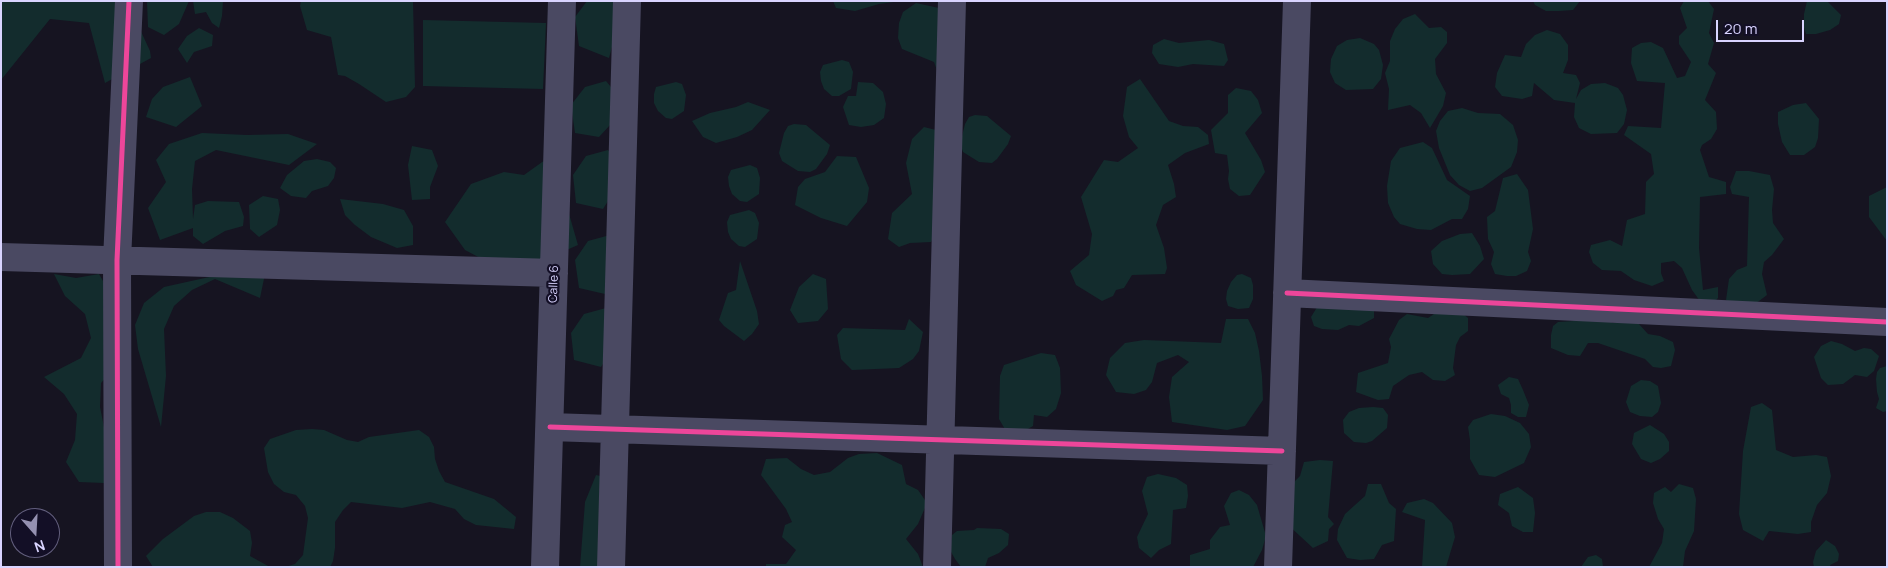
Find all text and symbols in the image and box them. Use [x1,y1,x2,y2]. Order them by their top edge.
scale bar [1718,10,1806,42]
text: 20 m [1724,18,1757,39]
street label: Calle 6 [546,265,562,303]
north arrow [10,508,60,558]
text: N [32,536,48,557]

